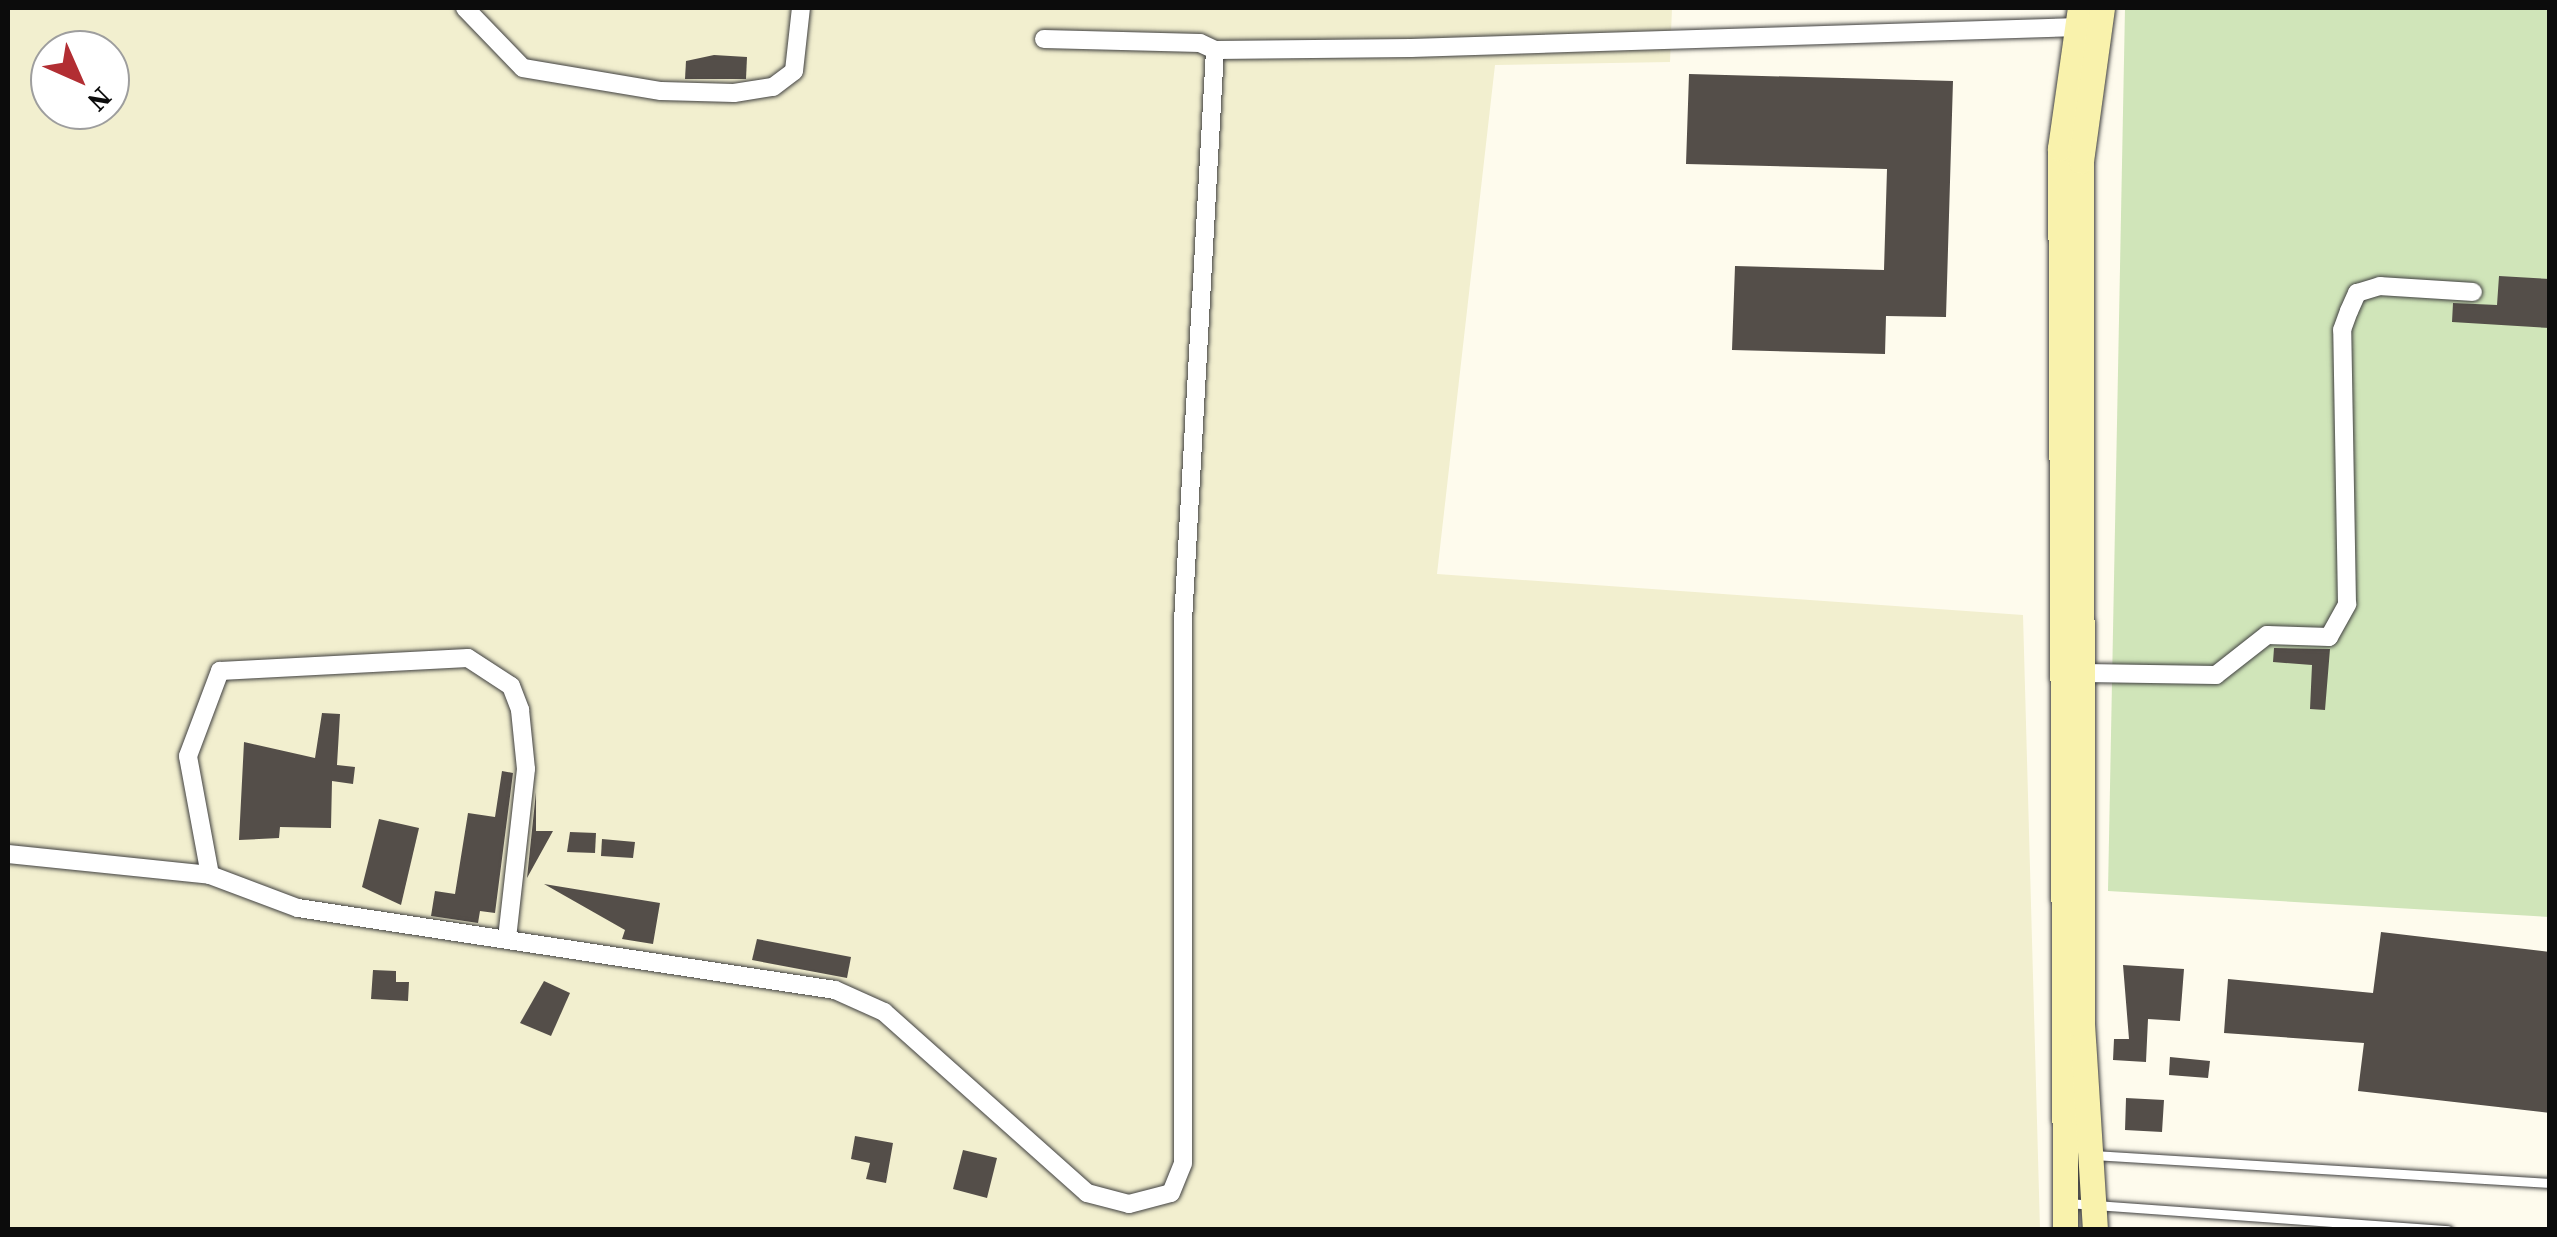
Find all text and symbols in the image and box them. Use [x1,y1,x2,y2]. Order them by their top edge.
north arrow [30,30,130,130]
text: N [79,79,120,120]

